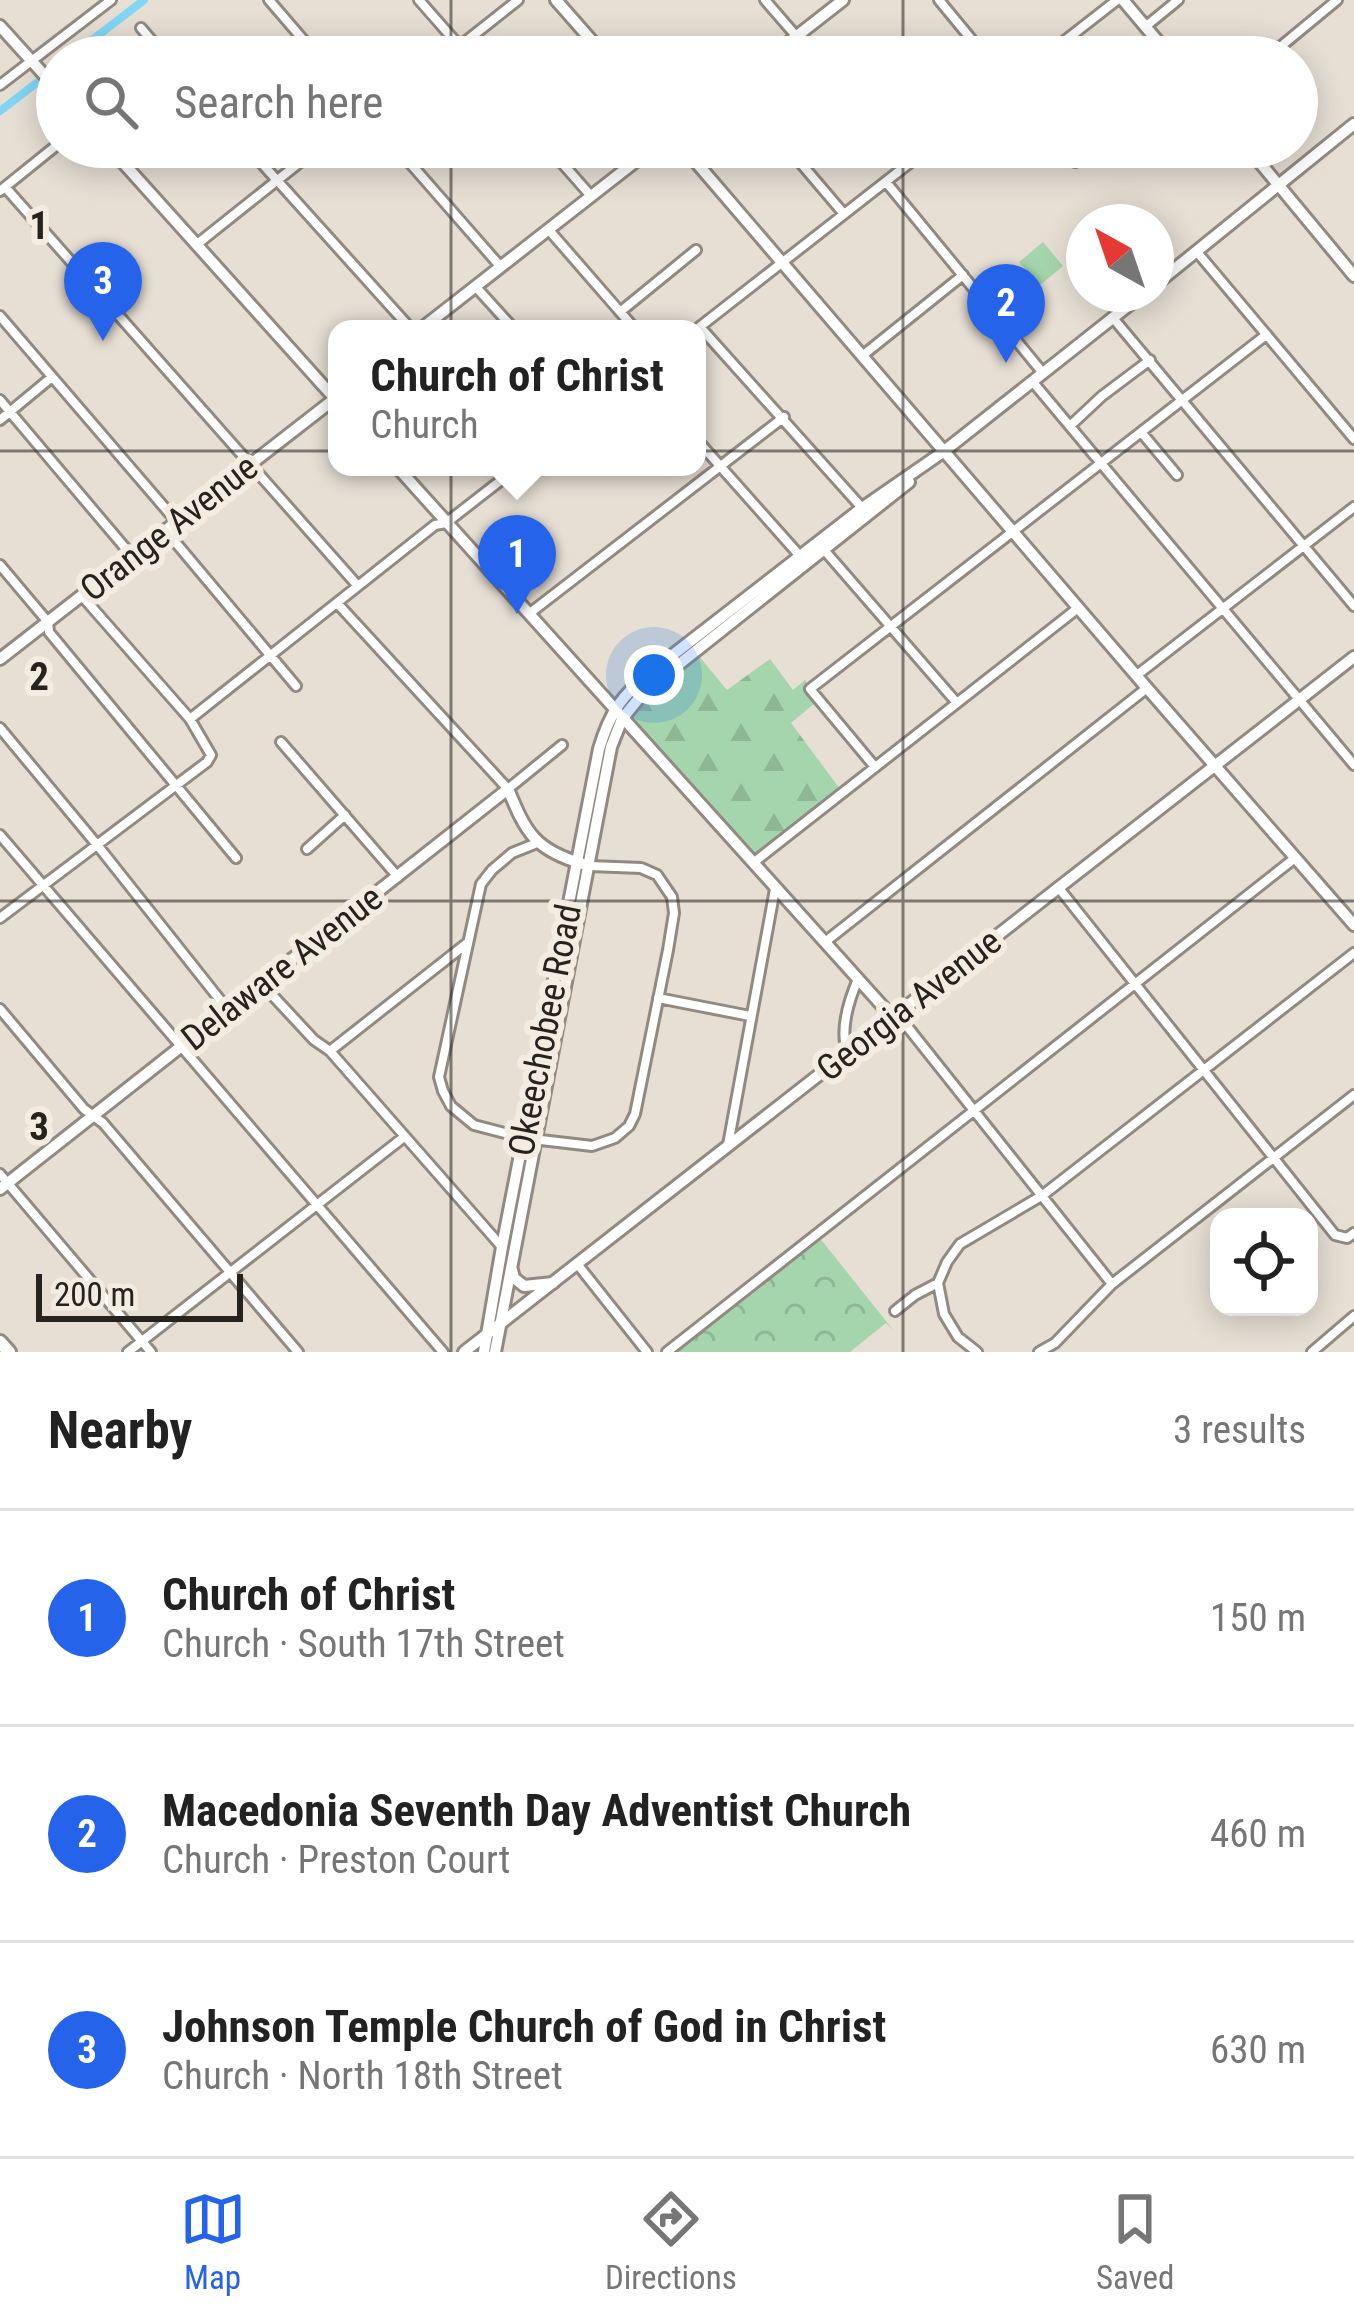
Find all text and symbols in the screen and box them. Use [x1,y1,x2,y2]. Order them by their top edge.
search box [36,36,1318,168]
icon: search [78,69,144,135]
text: Search here [174,76,383,129]
text: 1 [29,203,49,249]
north arrow [1066,204,1174,312]
pin: 3 [64,242,142,341]
pin: 2 [967,264,1045,363]
popup [328,320,706,476]
text: Church of Christ [370,349,664,402]
text: Church [370,402,478,448]
street label: Orange Avenue [72,446,266,610]
pin: 1 [478,515,556,614]
your location [624,645,684,705]
text: 2 [29,654,49,700]
street label: Delaware Avenue [173,877,391,1059]
street label: Okeechobee Road [500,901,590,1159]
street label: Georgia Avenue [809,920,1009,1090]
text: 3 [29,1104,49,1150]
map controls [1210,1208,1318,1316]
button: locate [1210,1208,1318,1316]
scale bar [36,1268,243,1321]
text: 200 m [54,1275,135,1314]
text: Nearby [48,1401,192,1460]
text: 3 results [1173,1407,1306,1453]
text: Church of Christ [162,1568,455,1621]
text: 1 [77,1595,97,1641]
text: 150 m [1210,1595,1306,1641]
text: Church · South 17th Street [162,1621,565,1667]
text: Macedonia Seventh Day Adventist Church [162,1784,911,1837]
text: 2 [77,1811,97,1857]
text: 460 m [1210,1811,1306,1857]
text: Church · Preston Court [162,1837,510,1883]
text: Johnson Temple Church of God in Christ [162,2000,886,2053]
text: 3 [77,2027,97,2073]
text: 630 m [1210,2027,1306,2073]
text: Church · North 18th Street [162,2053,563,2099]
tab: Map [180,2186,246,2297]
tab: Directions [605,2186,737,2297]
tab: Saved [1096,2186,1174,2297]

